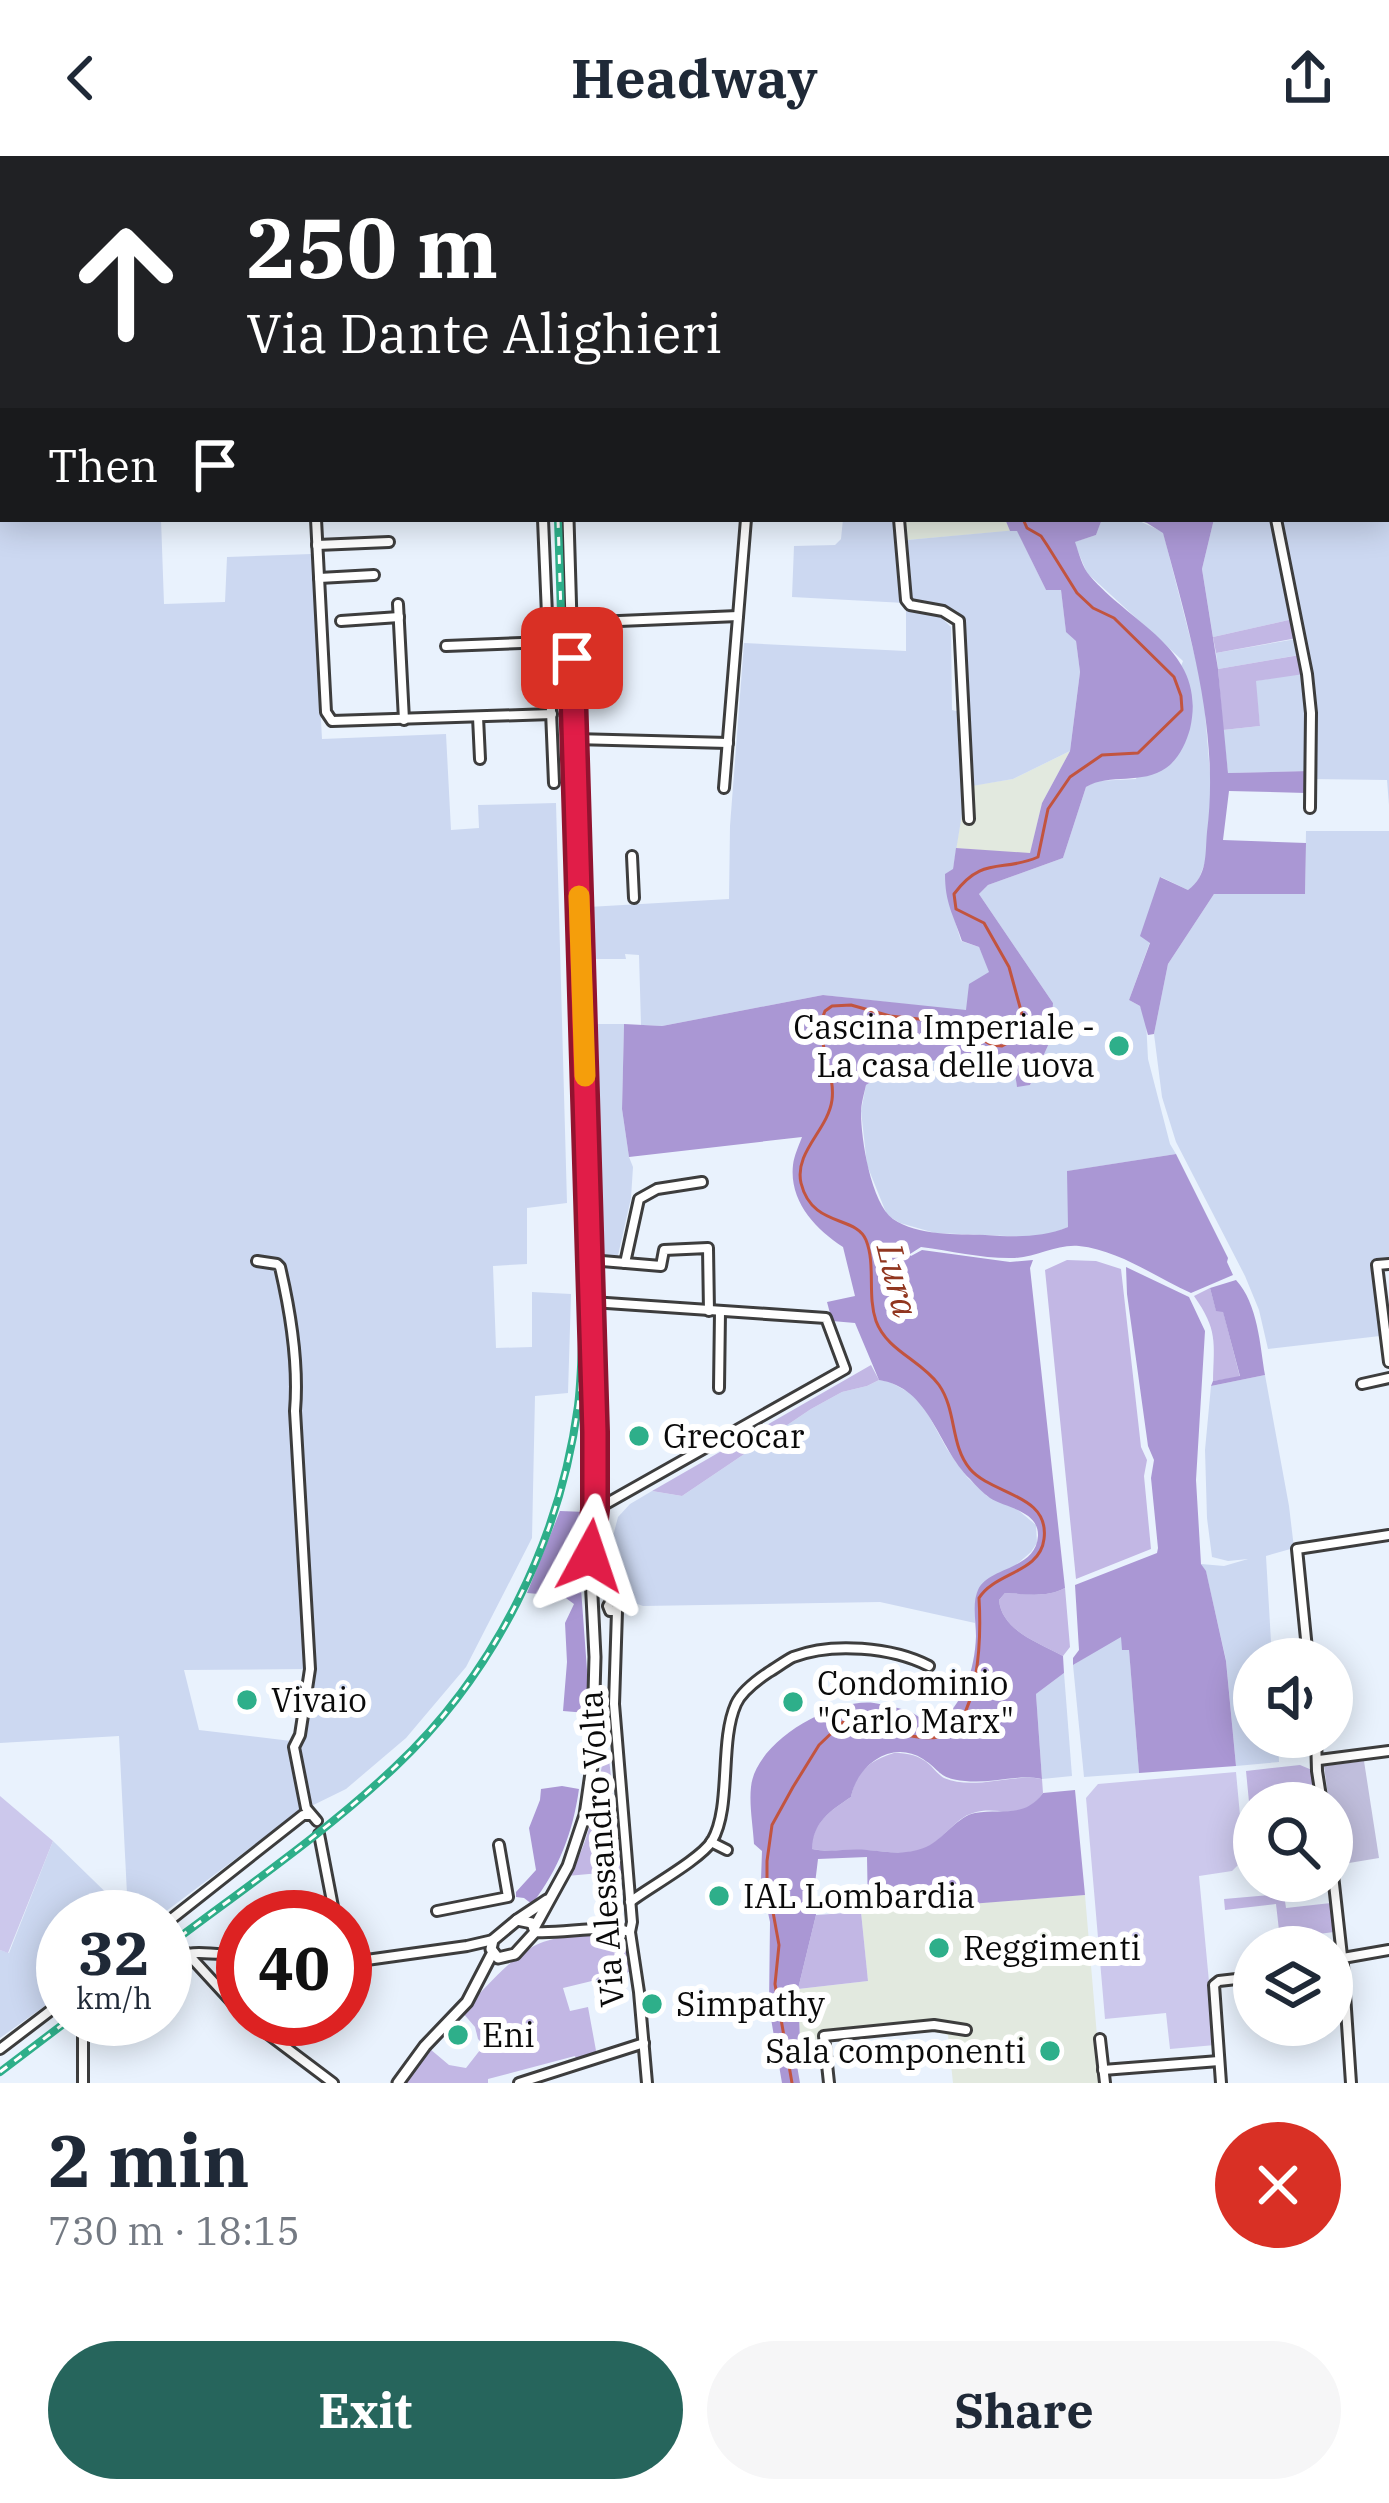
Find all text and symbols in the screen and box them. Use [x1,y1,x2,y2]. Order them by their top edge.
text: Headway [571,43,818,113]
icon: back [48,45,114,111]
icon: share [1275,45,1341,111]
text: 250 m [246,192,498,301]
icon: ahead [48,204,204,360]
text: Via Dante Alighieri [246,298,722,368]
icon: arrive [182,432,248,498]
text: Then [48,436,158,494]
pin [521,607,623,709]
icon: arrive [539,625,605,691]
place label: Cascina Imperiale - La casa delle uova [793,1005,1095,1086]
marker: Cascina Imperiale - La casa delle uova [1106,1033,1132,1059]
water label: Lura [866,1237,930,1322]
place label: Grecocar [663,1414,805,1457]
marker: Grecocar [626,1423,652,1449]
position arrow [527,1493,653,1619]
map controls [1233,1638,1353,2046]
button: sound [1233,1638,1353,1758]
place label: Condominio "Carlo Marx" [817,1661,1014,1742]
place label: Vivaio [271,1678,367,1721]
marker: Vivaio [234,1687,260,1713]
street label: Via Alessandro Volta [568,1689,633,2009]
marker: Condominio "Carlo Marx" [780,1689,806,1715]
button: search [1233,1782,1353,1902]
place label: IAL Lombardia [743,1874,975,1917]
marker: IAL Lombardia [706,1883,732,1909]
speed limit sign: 40 [216,1890,372,2046]
text: 32 [78,1913,150,1992]
place label: Reggimenti [963,1926,1141,1969]
button: layers [1233,1926,1353,2046]
marker: Reggimenti [926,1935,952,1961]
text: km/h [76,1978,152,2017]
place label: Simpathy [676,1982,825,2025]
marker: Simpathy [639,1991,665,2017]
place label: Eni [482,2013,535,2056]
marker: Eni [445,2022,471,2048]
place label: Sala componenti [765,2029,1026,2072]
marker: Sala componenti [1037,2038,1063,2064]
text: 2 min [48,2113,250,2207]
button: close [1215,2122,1341,2248]
text: 730 m · 18:15 [48,2205,300,2256]
button: Exit [48,2341,683,2479]
button: Share [707,2341,1341,2479]

